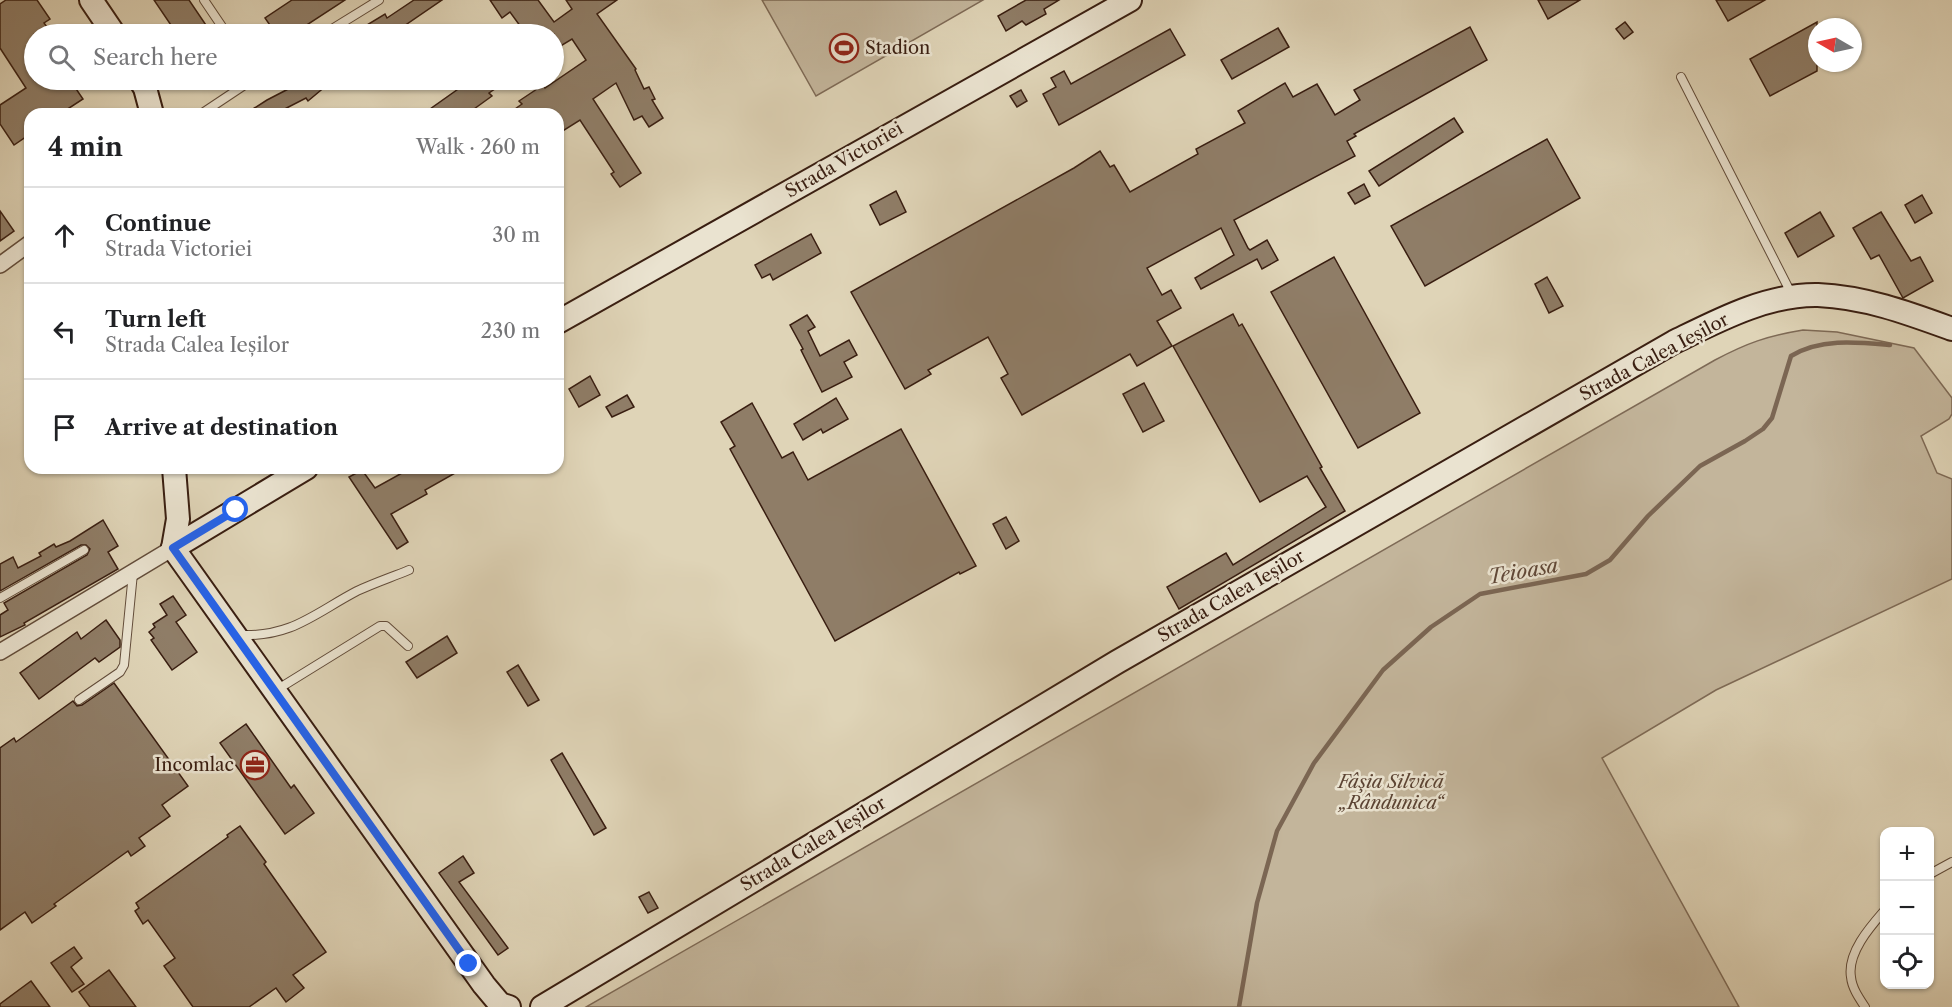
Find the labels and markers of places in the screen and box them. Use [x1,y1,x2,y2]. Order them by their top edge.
sports icon: Stadion [828,32,860,64]
place label: Stadion [865,37,930,59]
office icon: Incomlac [239,749,271,781]
place label: Incomlac [154,754,234,776]

